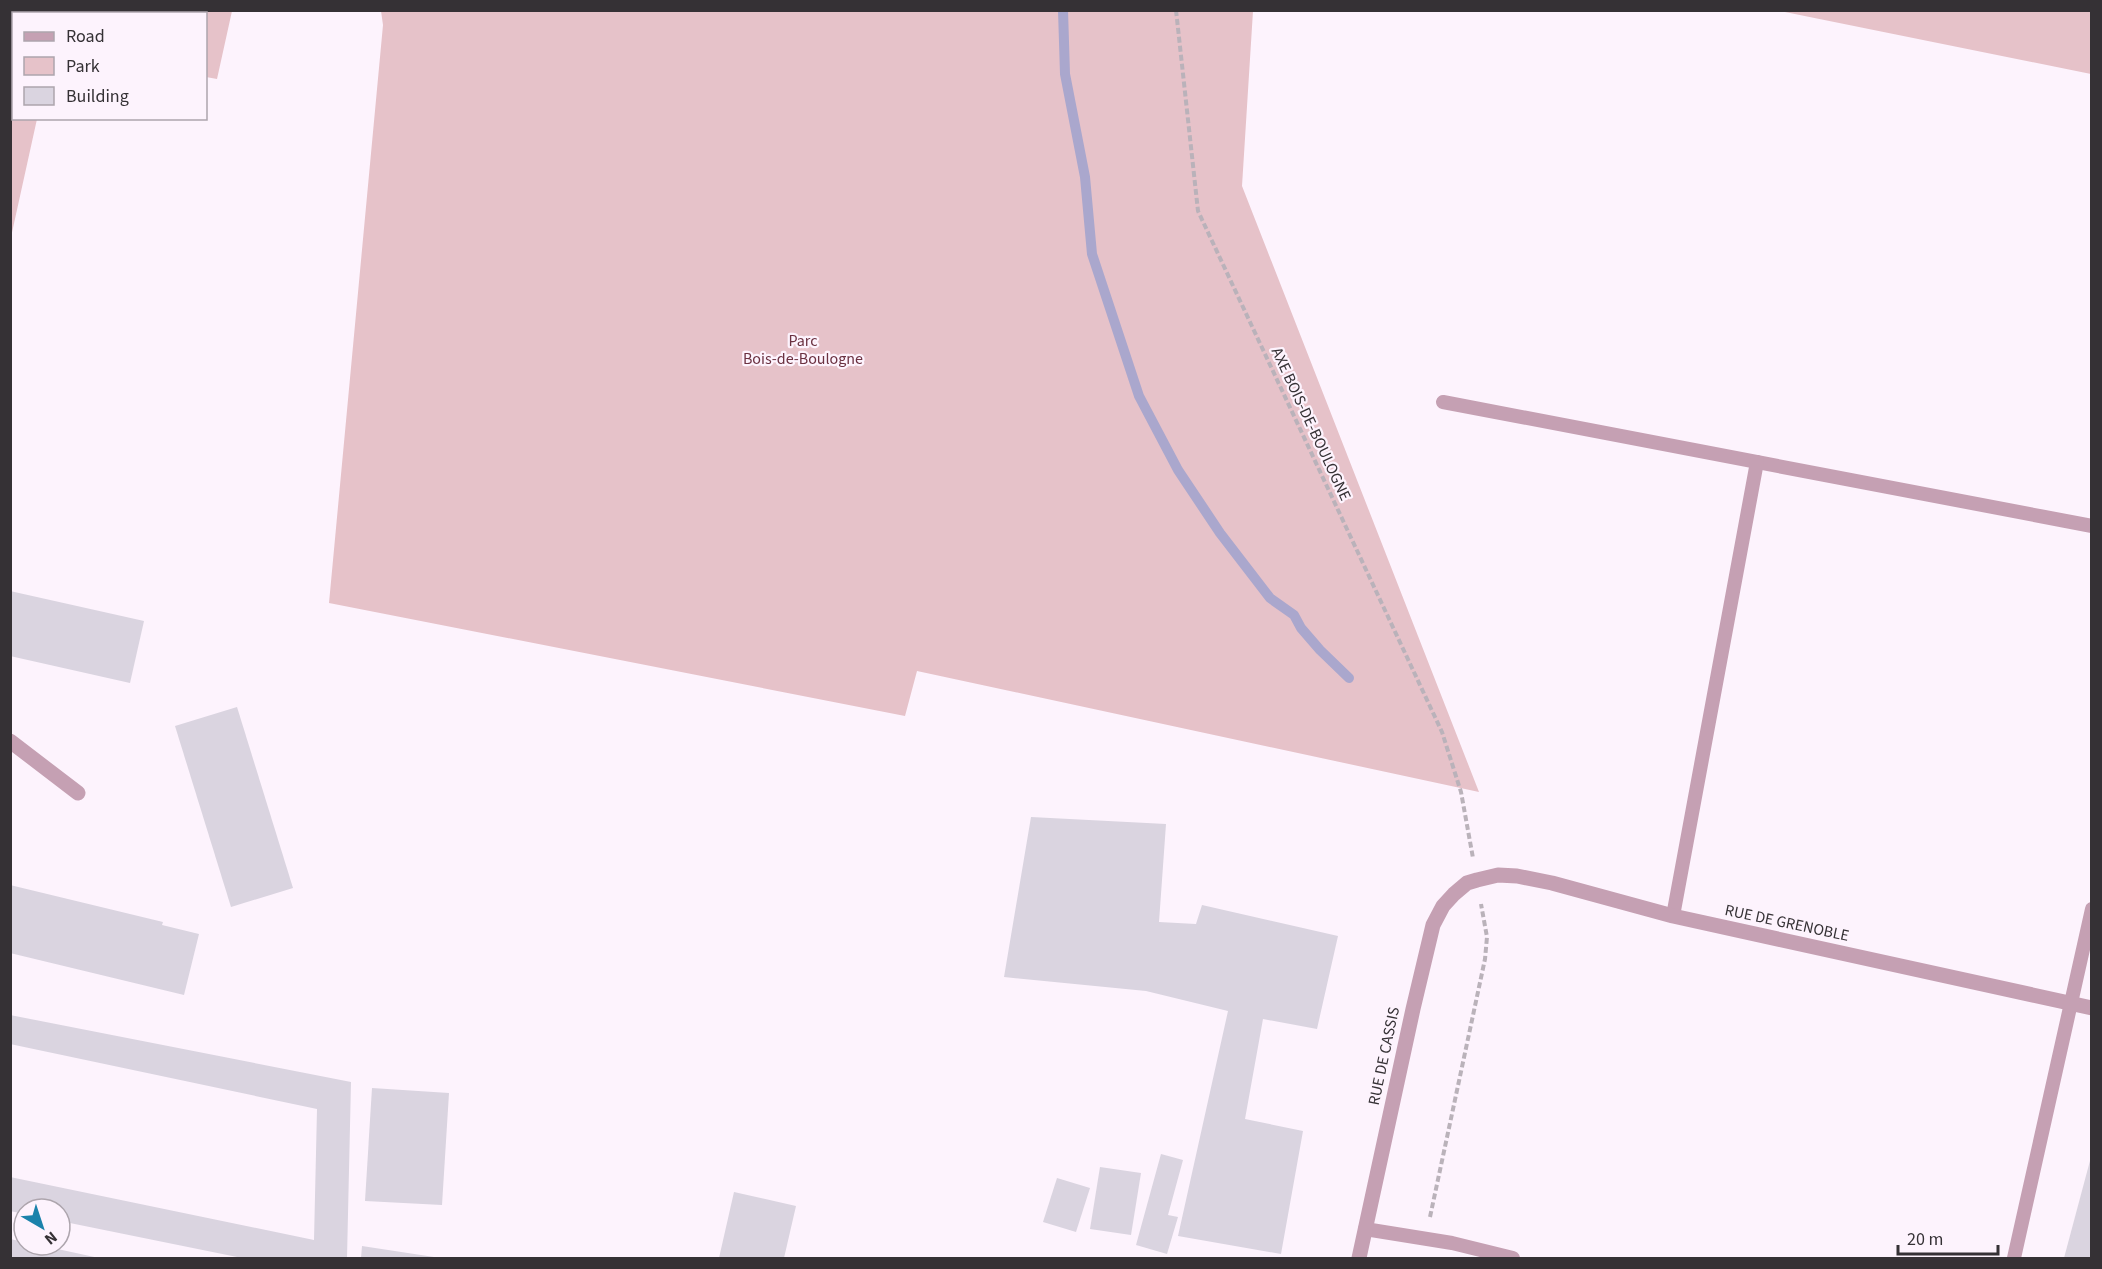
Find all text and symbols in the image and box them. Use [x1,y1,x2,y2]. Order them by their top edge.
legend [12,12,207,120]
text: Road [66,24,105,49]
text: Park [66,54,100,79]
text: Building [66,84,129,109]
park label: Parc Bois-de-Boulogne [743,330,863,370]
street label: AXE BOIS-DE-BOULOGNE [1266,344,1356,504]
street label: RUE DE GRENOBLE [1723,899,1851,947]
street label: RUE DE CASSIS [1363,1005,1405,1107]
north arrow [12,1197,72,1257]
scale bar [1898,1218,1998,1256]
text: N [40,1226,62,1250]
text: 20 m [1907,1227,1943,1252]

